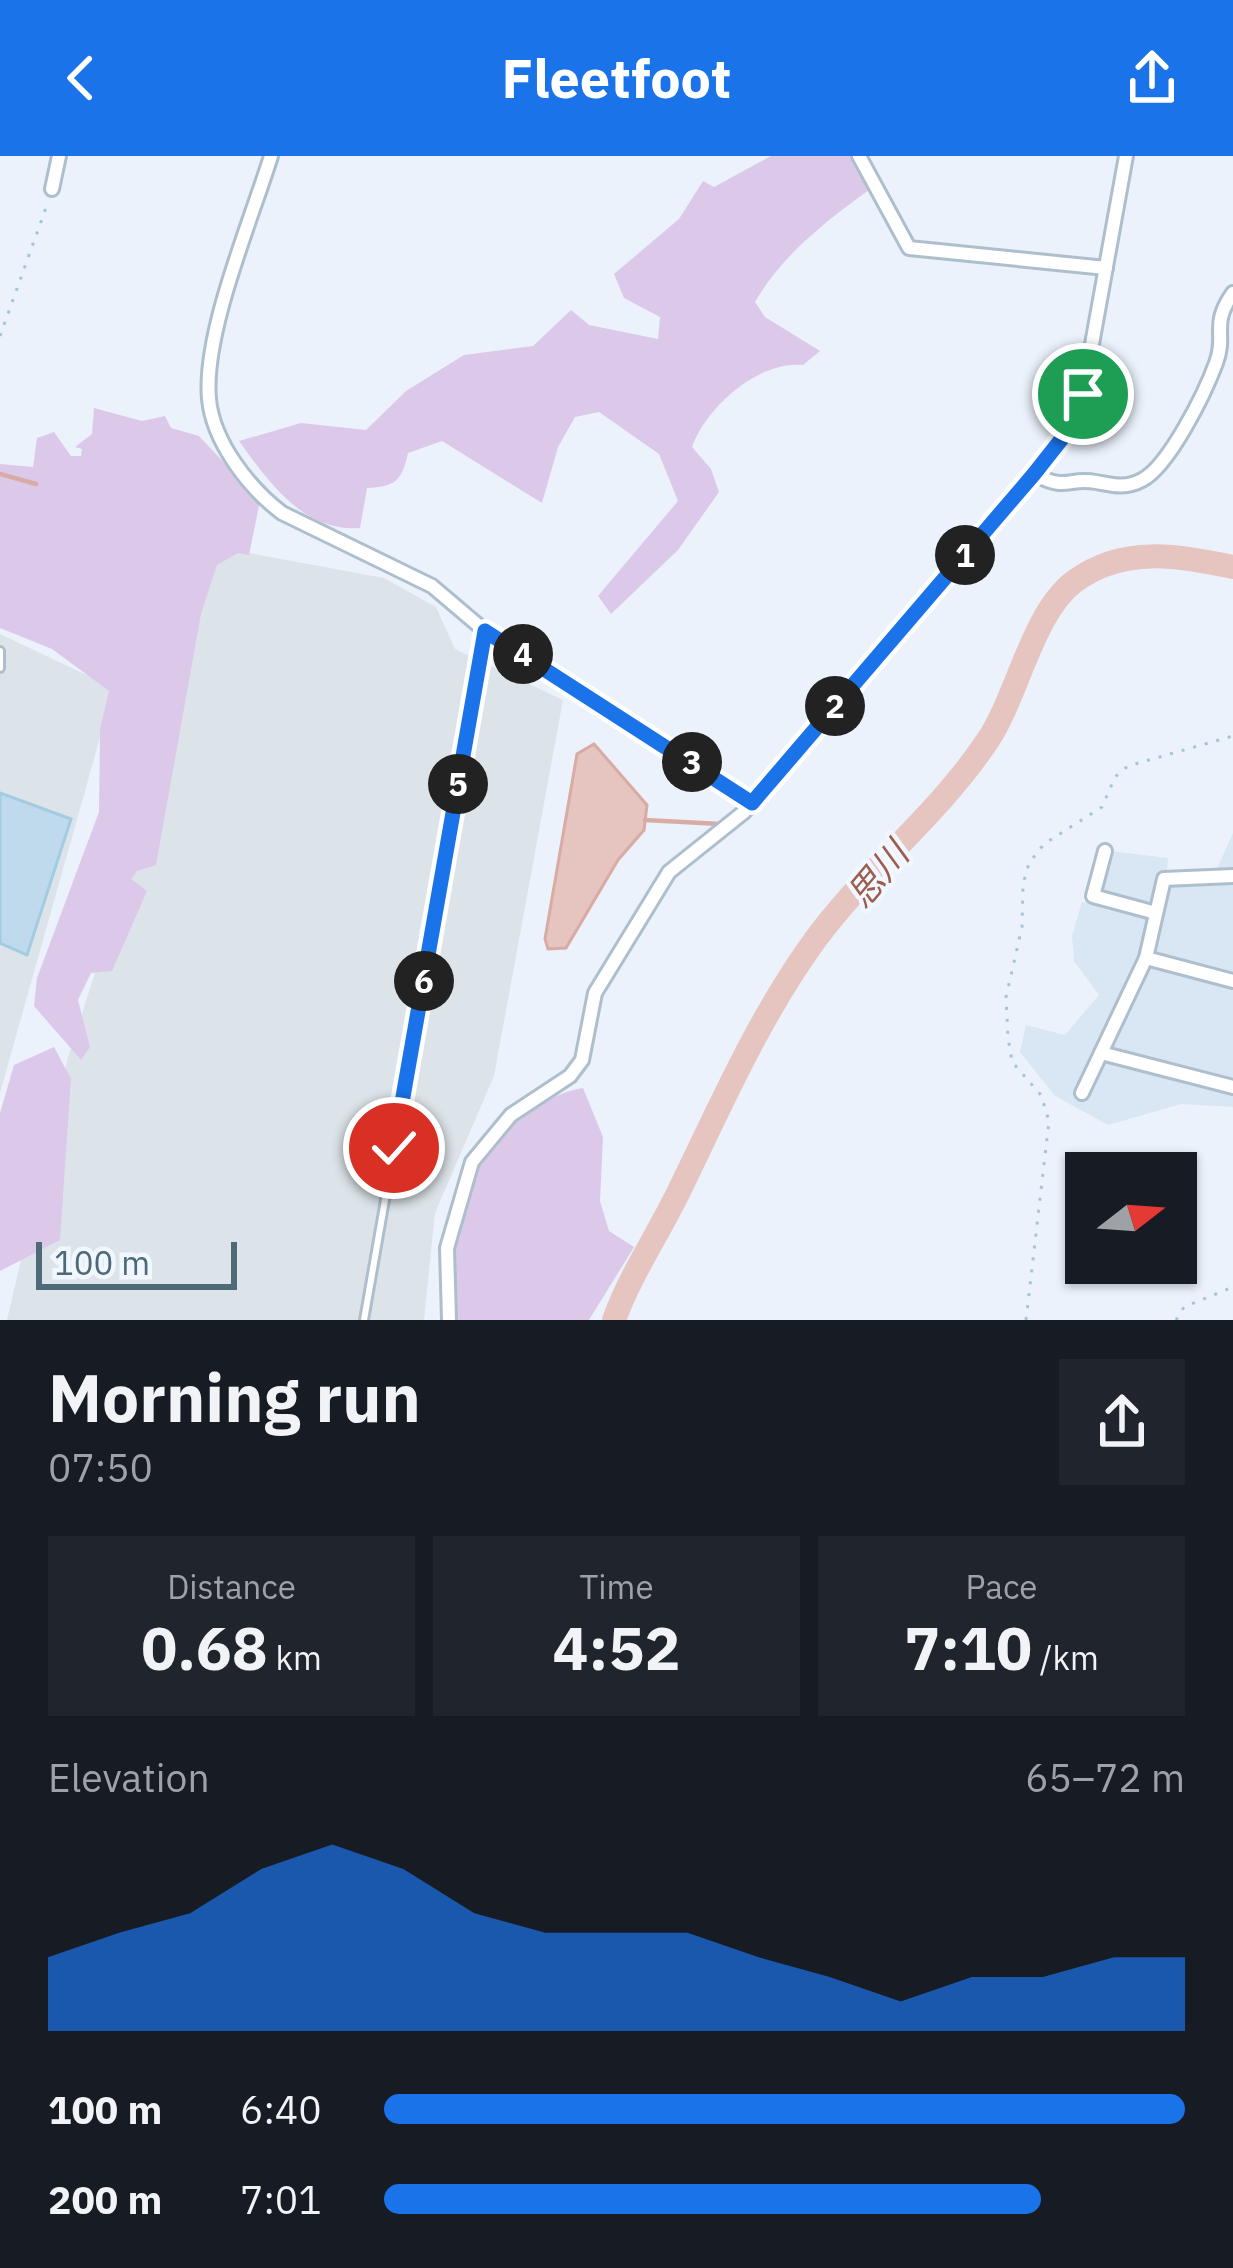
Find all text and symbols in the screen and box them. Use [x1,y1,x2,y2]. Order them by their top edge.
text: Fleetfoot [502,43,731,113]
icon: back [48,45,114,111]
icon: share [1119,45,1185,111]
pin [1032,343,1134,445]
icon: arrive [1050,361,1116,427]
pin: 1 [935,525,995,585]
text: 1 [955,533,975,576]
pin: 4 [493,624,553,684]
text: 4 [513,632,533,675]
pin: 2 [805,676,865,736]
text: 2 [825,684,845,727]
pin: 3 [662,732,722,792]
text: 3 [682,740,702,783]
pin: 5 [428,754,488,814]
text: 5 [448,762,468,805]
water label: 思川 [836,828,921,917]
pin: 6 [394,951,454,1011]
text: 6 [414,959,434,1002]
pin [343,1097,445,1199]
icon: check [361,1115,427,1181]
north arrow [1065,1152,1197,1284]
map controls [1065,1152,1197,1284]
scale bar [36,1236,237,1289]
text: 100 m [54,1241,150,1284]
text: Morning run [48,1354,421,1440]
button: share [1059,1359,1185,1485]
text: 07:50 [48,1442,153,1493]
text: Distance [167,1565,296,1608]
text: Time [579,1565,654,1608]
text: Pace [966,1565,1037,1608]
text: 0.68 [141,1608,268,1687]
text: 4:52 [553,1608,680,1687]
text: 7:10 [904,1608,1032,1687]
text: km [268,1636,322,1679]
text: /km [1032,1636,1099,1679]
text: Elevation [48,1752,210,1803]
text: 65–72 m [1025,1752,1185,1803]
text: 100 m [48,2084,162,2135]
text: 6:40 [240,2084,322,2135]
text: 200 m [48,2174,162,2225]
text: 7:01 [240,2174,322,2225]

